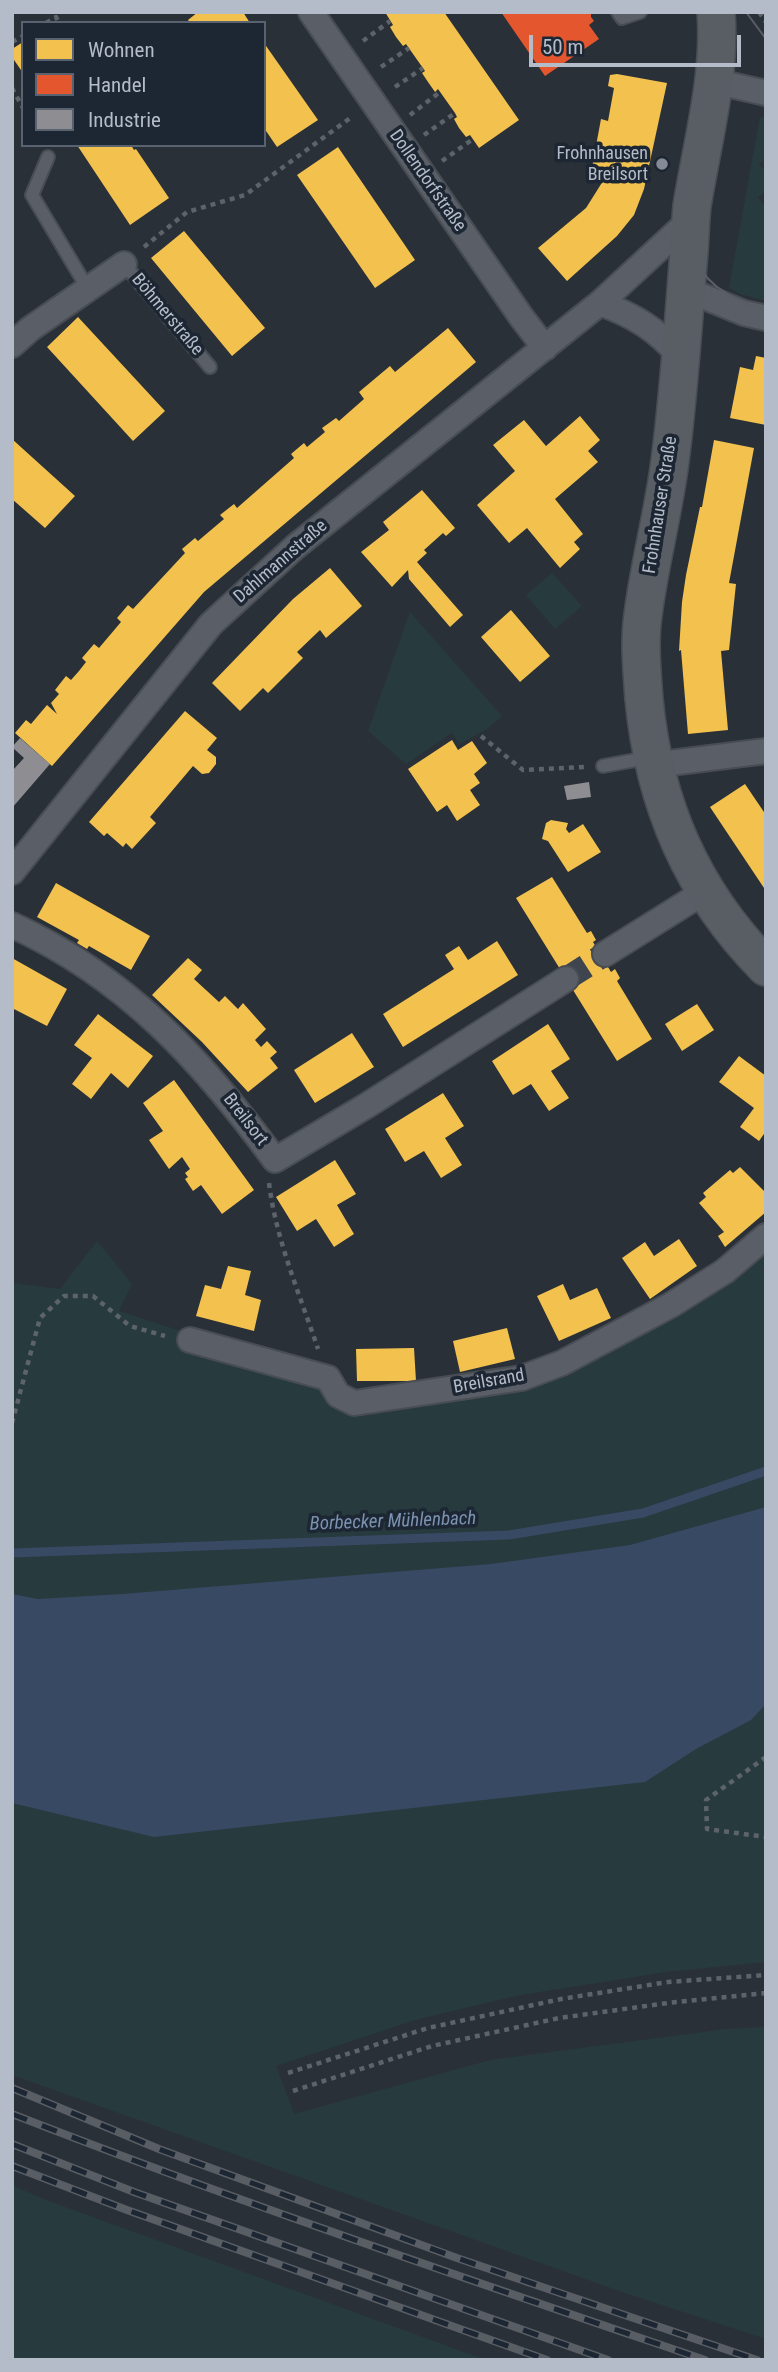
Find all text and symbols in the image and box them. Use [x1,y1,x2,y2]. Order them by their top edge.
legend [21,21,266,147]
scale bar [533,21,745,65]
text: 50 m [542,35,583,59]
text: Wohnen [88,38,155,62]
text: Handel [88,73,146,97]
text: Industrie [88,108,161,132]
street label: Dollendorfstraße [384,126,470,236]
place label: Frohnhausen Breilsort [556,143,648,186]
marker: Frohnhausen Breilsort [654,156,670,172]
street label: Böhmerstraße [127,270,207,360]
street label: Frohnhauser Straße [639,435,683,575]
street label: Dahlmannstraße [230,516,332,608]
street label: Breilsort [218,1090,272,1150]
street label: Breilsrand [452,1365,526,1399]
water label: Borbecker Mühlenbach [309,1508,477,1536]

